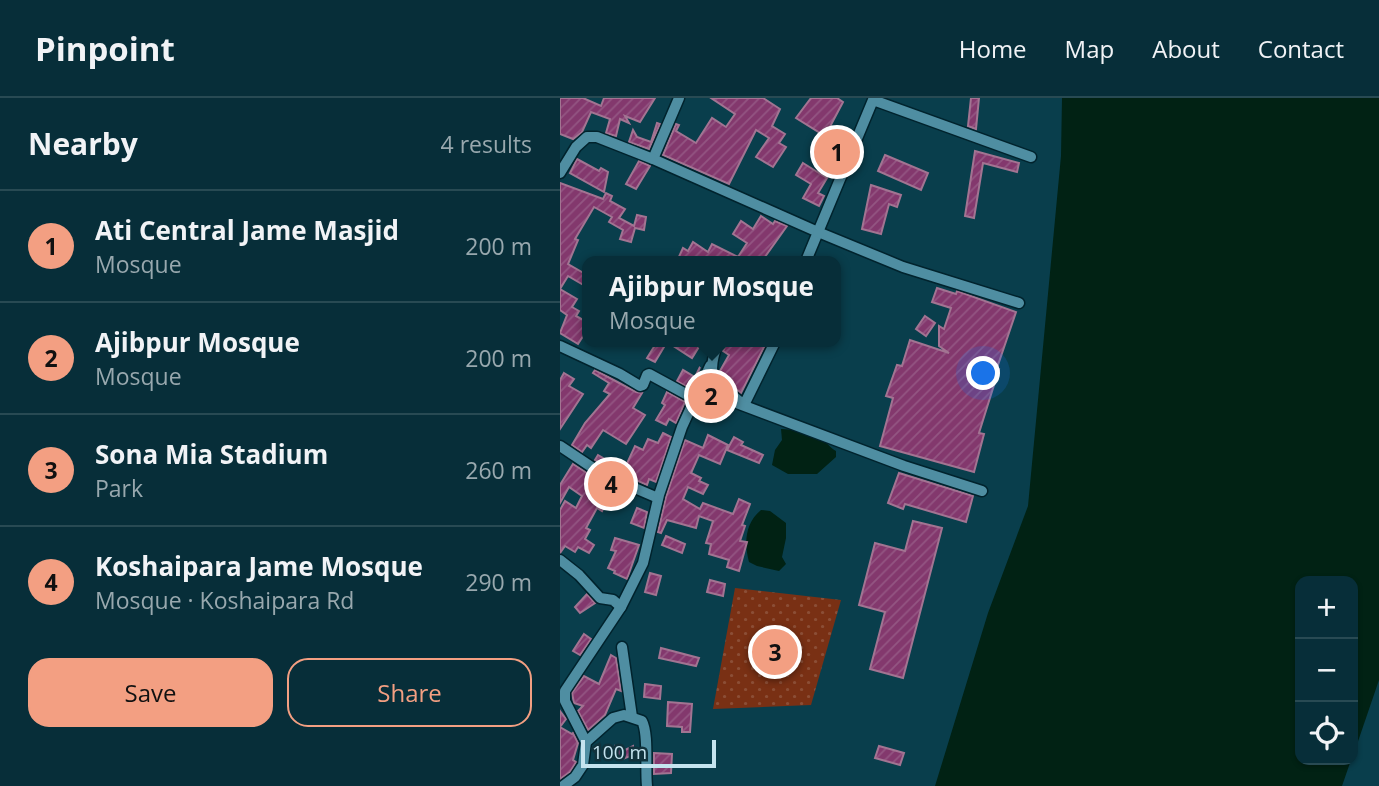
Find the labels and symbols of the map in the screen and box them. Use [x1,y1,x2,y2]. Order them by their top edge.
pin: 1 [814,126,860,178]
your location [966,356,1000,390]
pin: 2 [688,370,734,422]
pin: 4 [588,458,634,510]
pin: 3 [752,626,798,678]
scale bar [581,737,716,769]

